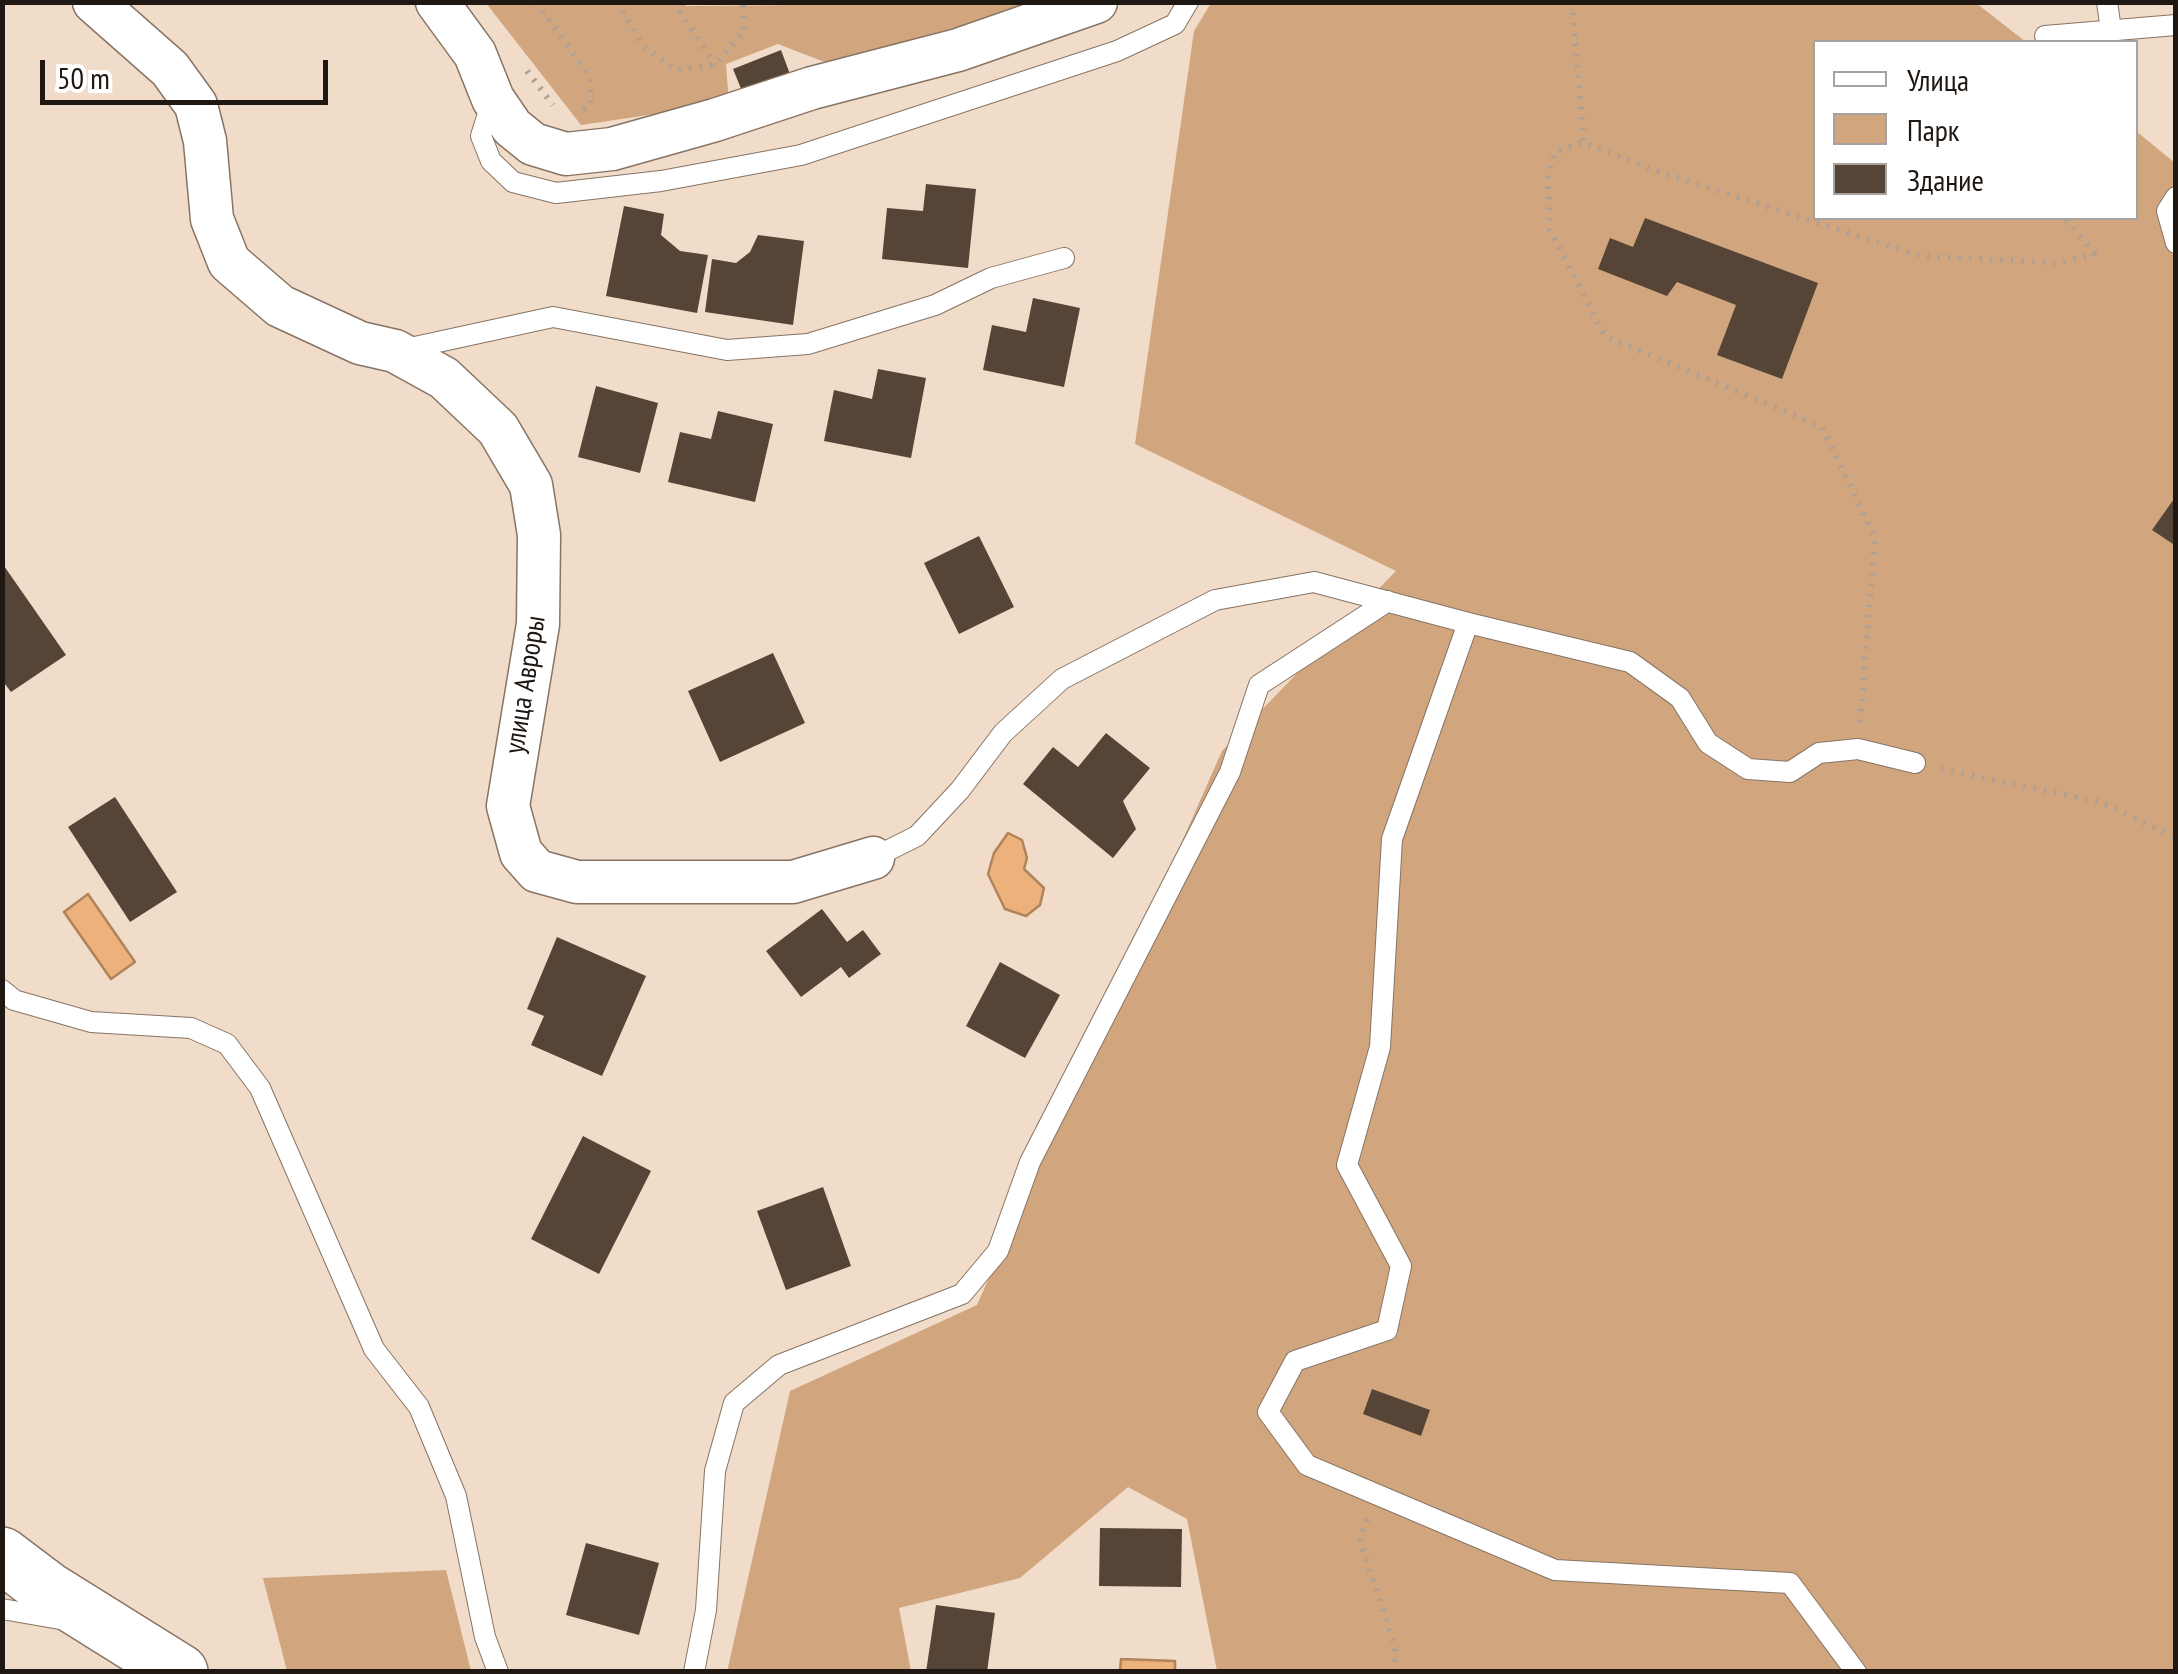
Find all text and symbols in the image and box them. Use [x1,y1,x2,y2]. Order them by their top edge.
scale bar [45,40,332,102]
legend [1813,40,2138,220]
text: 50 m [57,58,110,97]
text: Улица [1907,60,1969,99]
text: Парк [1907,110,1959,149]
text: Здание [1907,160,1984,199]
street label: улица Авроры [499,614,553,756]

